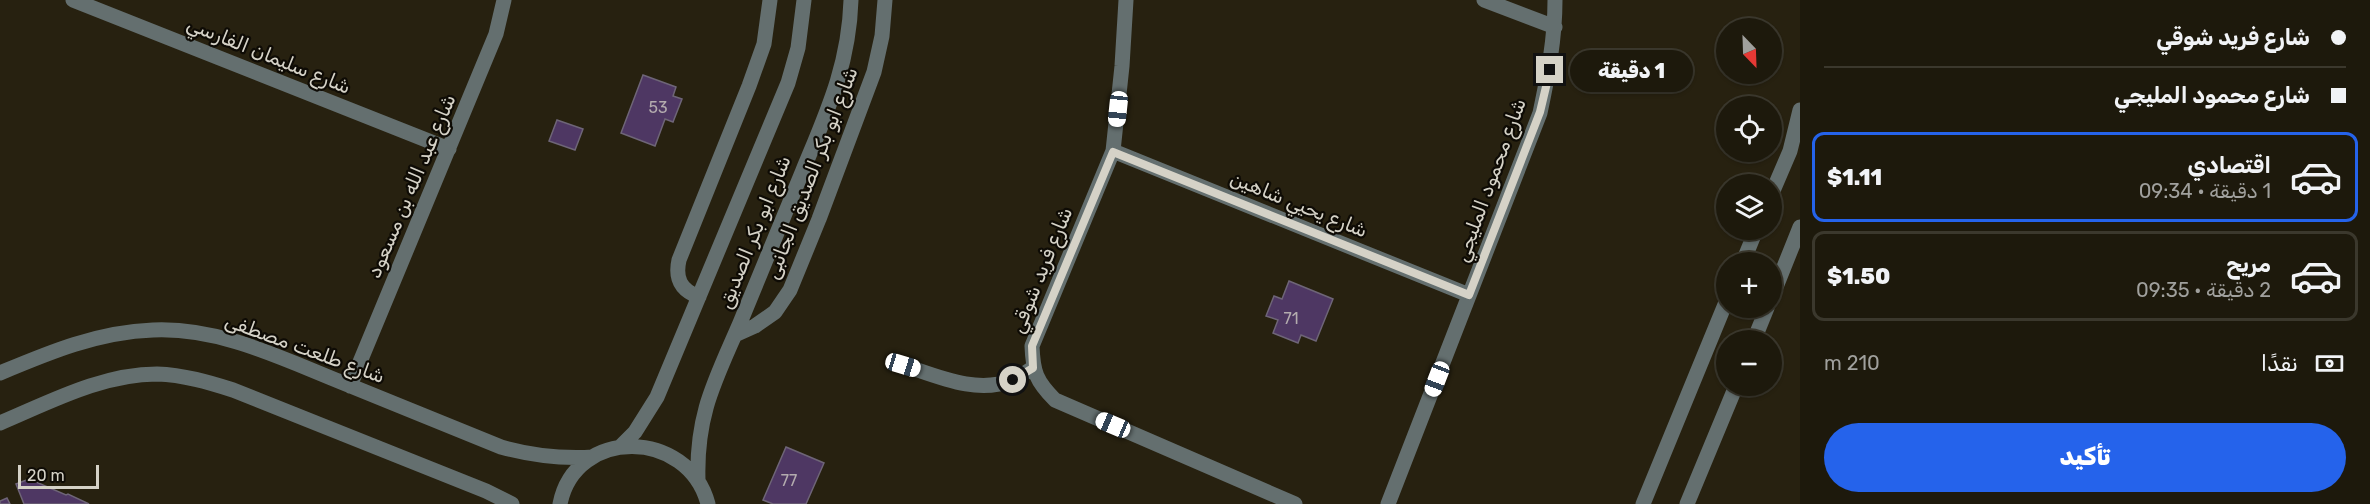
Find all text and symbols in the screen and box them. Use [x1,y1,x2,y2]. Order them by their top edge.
street label: شارع سليمان الفارسي [182,11,355,102]
north arrow [1716,18,1782,84]
map controls [1716,18,1782,396]
text: شارع فريد شوقي [2156,24,2310,51]
callout: 1 دقيقة [1571,49,1694,91]
route end [1536,56,1563,83]
text: 1 دقيقة [1598,59,1665,83]
street label: شارع ابو بكر الصديق الجانبى [759,63,864,283]
text: شارع محمود المليجي [2114,82,2310,109]
street label: شارع عبد الله بن مسعود [361,90,463,282]
car [1107,90,1129,128]
street label: شارع محمود المليجي [1449,95,1534,266]
button: locate [1716,96,1782,162]
house number: 53 [648,98,668,117]
icon: car [2289,150,2343,204]
street label: شارع ابو بكر الصديق [712,152,798,313]
text: اقتصادي [2188,152,2271,179]
text: $1.11 [1827,164,1882,191]
street label: شارع يحيي شاهين [1226,166,1371,245]
button: layers [1716,174,1782,240]
text: 1 دقيقة · 09:34 [2139,179,2271,203]
street label: شارع فريد شوقي [1005,203,1080,338]
icon: car [2289,249,2343,303]
text: مريح [2226,251,2271,278]
button: + [1716,252,1782,318]
text: $1.50 [1827,263,1890,290]
text: 2 دقيقة · 09:35 [2136,278,2271,302]
street label: شارع طلعت مصطفى [221,308,388,390]
house number: 71 [1283,309,1299,328]
button: − [1716,330,1782,396]
icon: cash [2313,347,2346,380]
text: نقدًا [2261,350,2298,377]
car [883,351,923,379]
text: 210 m [1824,351,1880,375]
car [1422,359,1452,399]
route start [999,366,1026,393]
car [1093,410,1133,440]
button: تأكيد [1824,423,2346,492]
scale bar [18,462,99,490]
text: 20 m [27,466,65,485]
house number: 77 [781,471,797,490]

